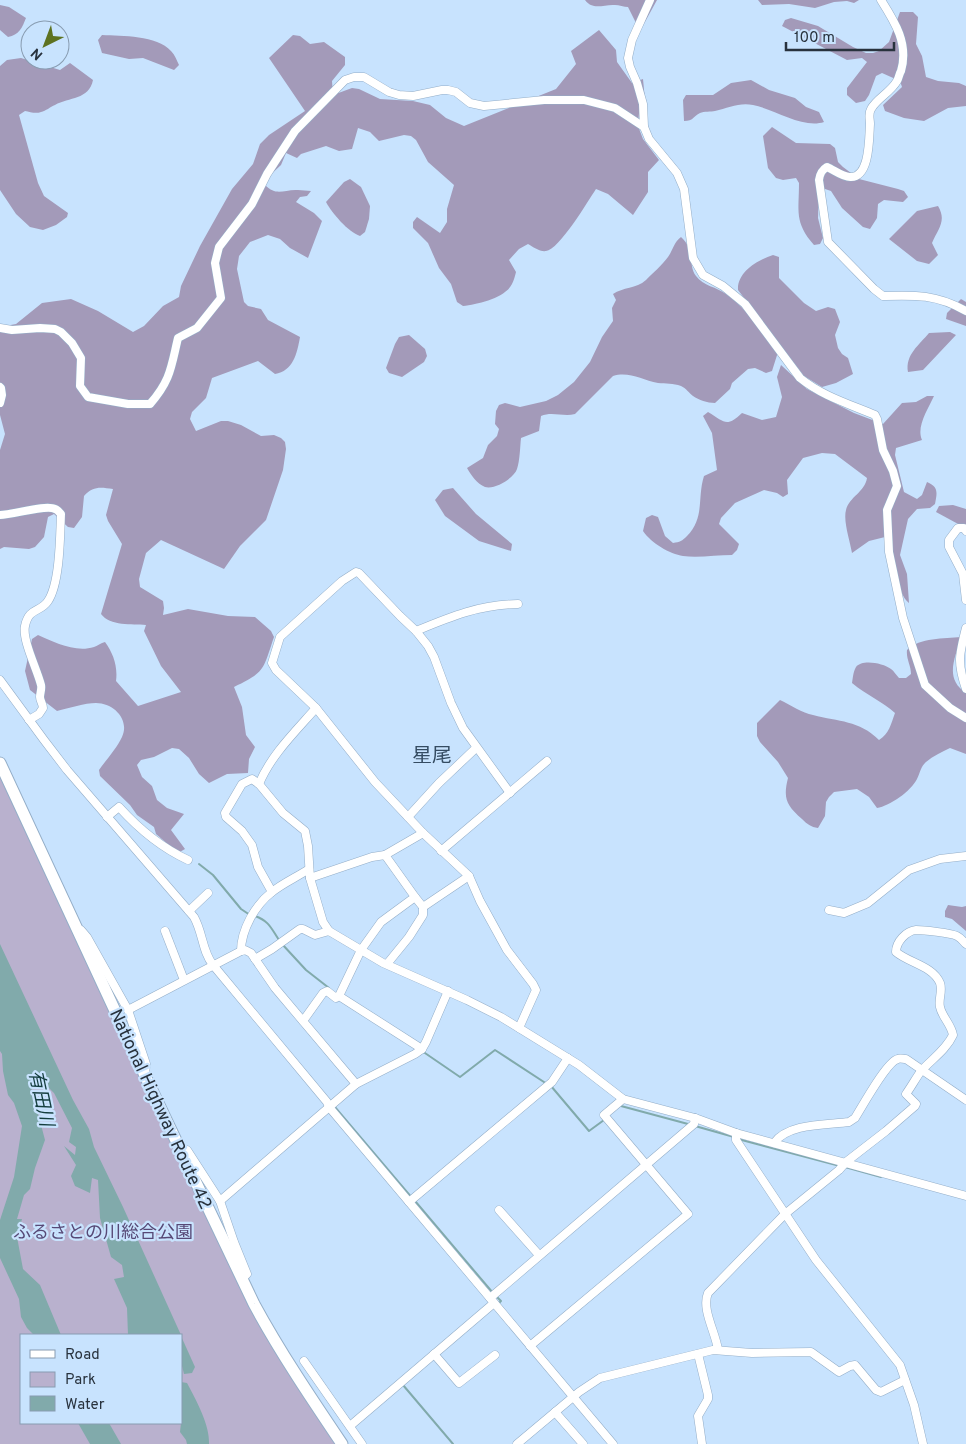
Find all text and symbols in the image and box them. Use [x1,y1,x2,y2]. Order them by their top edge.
north arrow [20,20,70,70]
scale bar [786,20,894,52]
text: 100 m [794,29,835,48]
text: N [28,44,47,63]
district label: 星尾 [412,744,452,770]
street label: National Highway Route 42 [103,1006,216,1214]
water label: 有田川 [22,1068,58,1131]
park label: ふるさとの川総合公園 [13,1222,193,1245]
legend [20,1334,182,1424]
text: Road [65,1346,100,1365]
text: Park [65,1371,96,1390]
text: Water [65,1396,105,1415]

